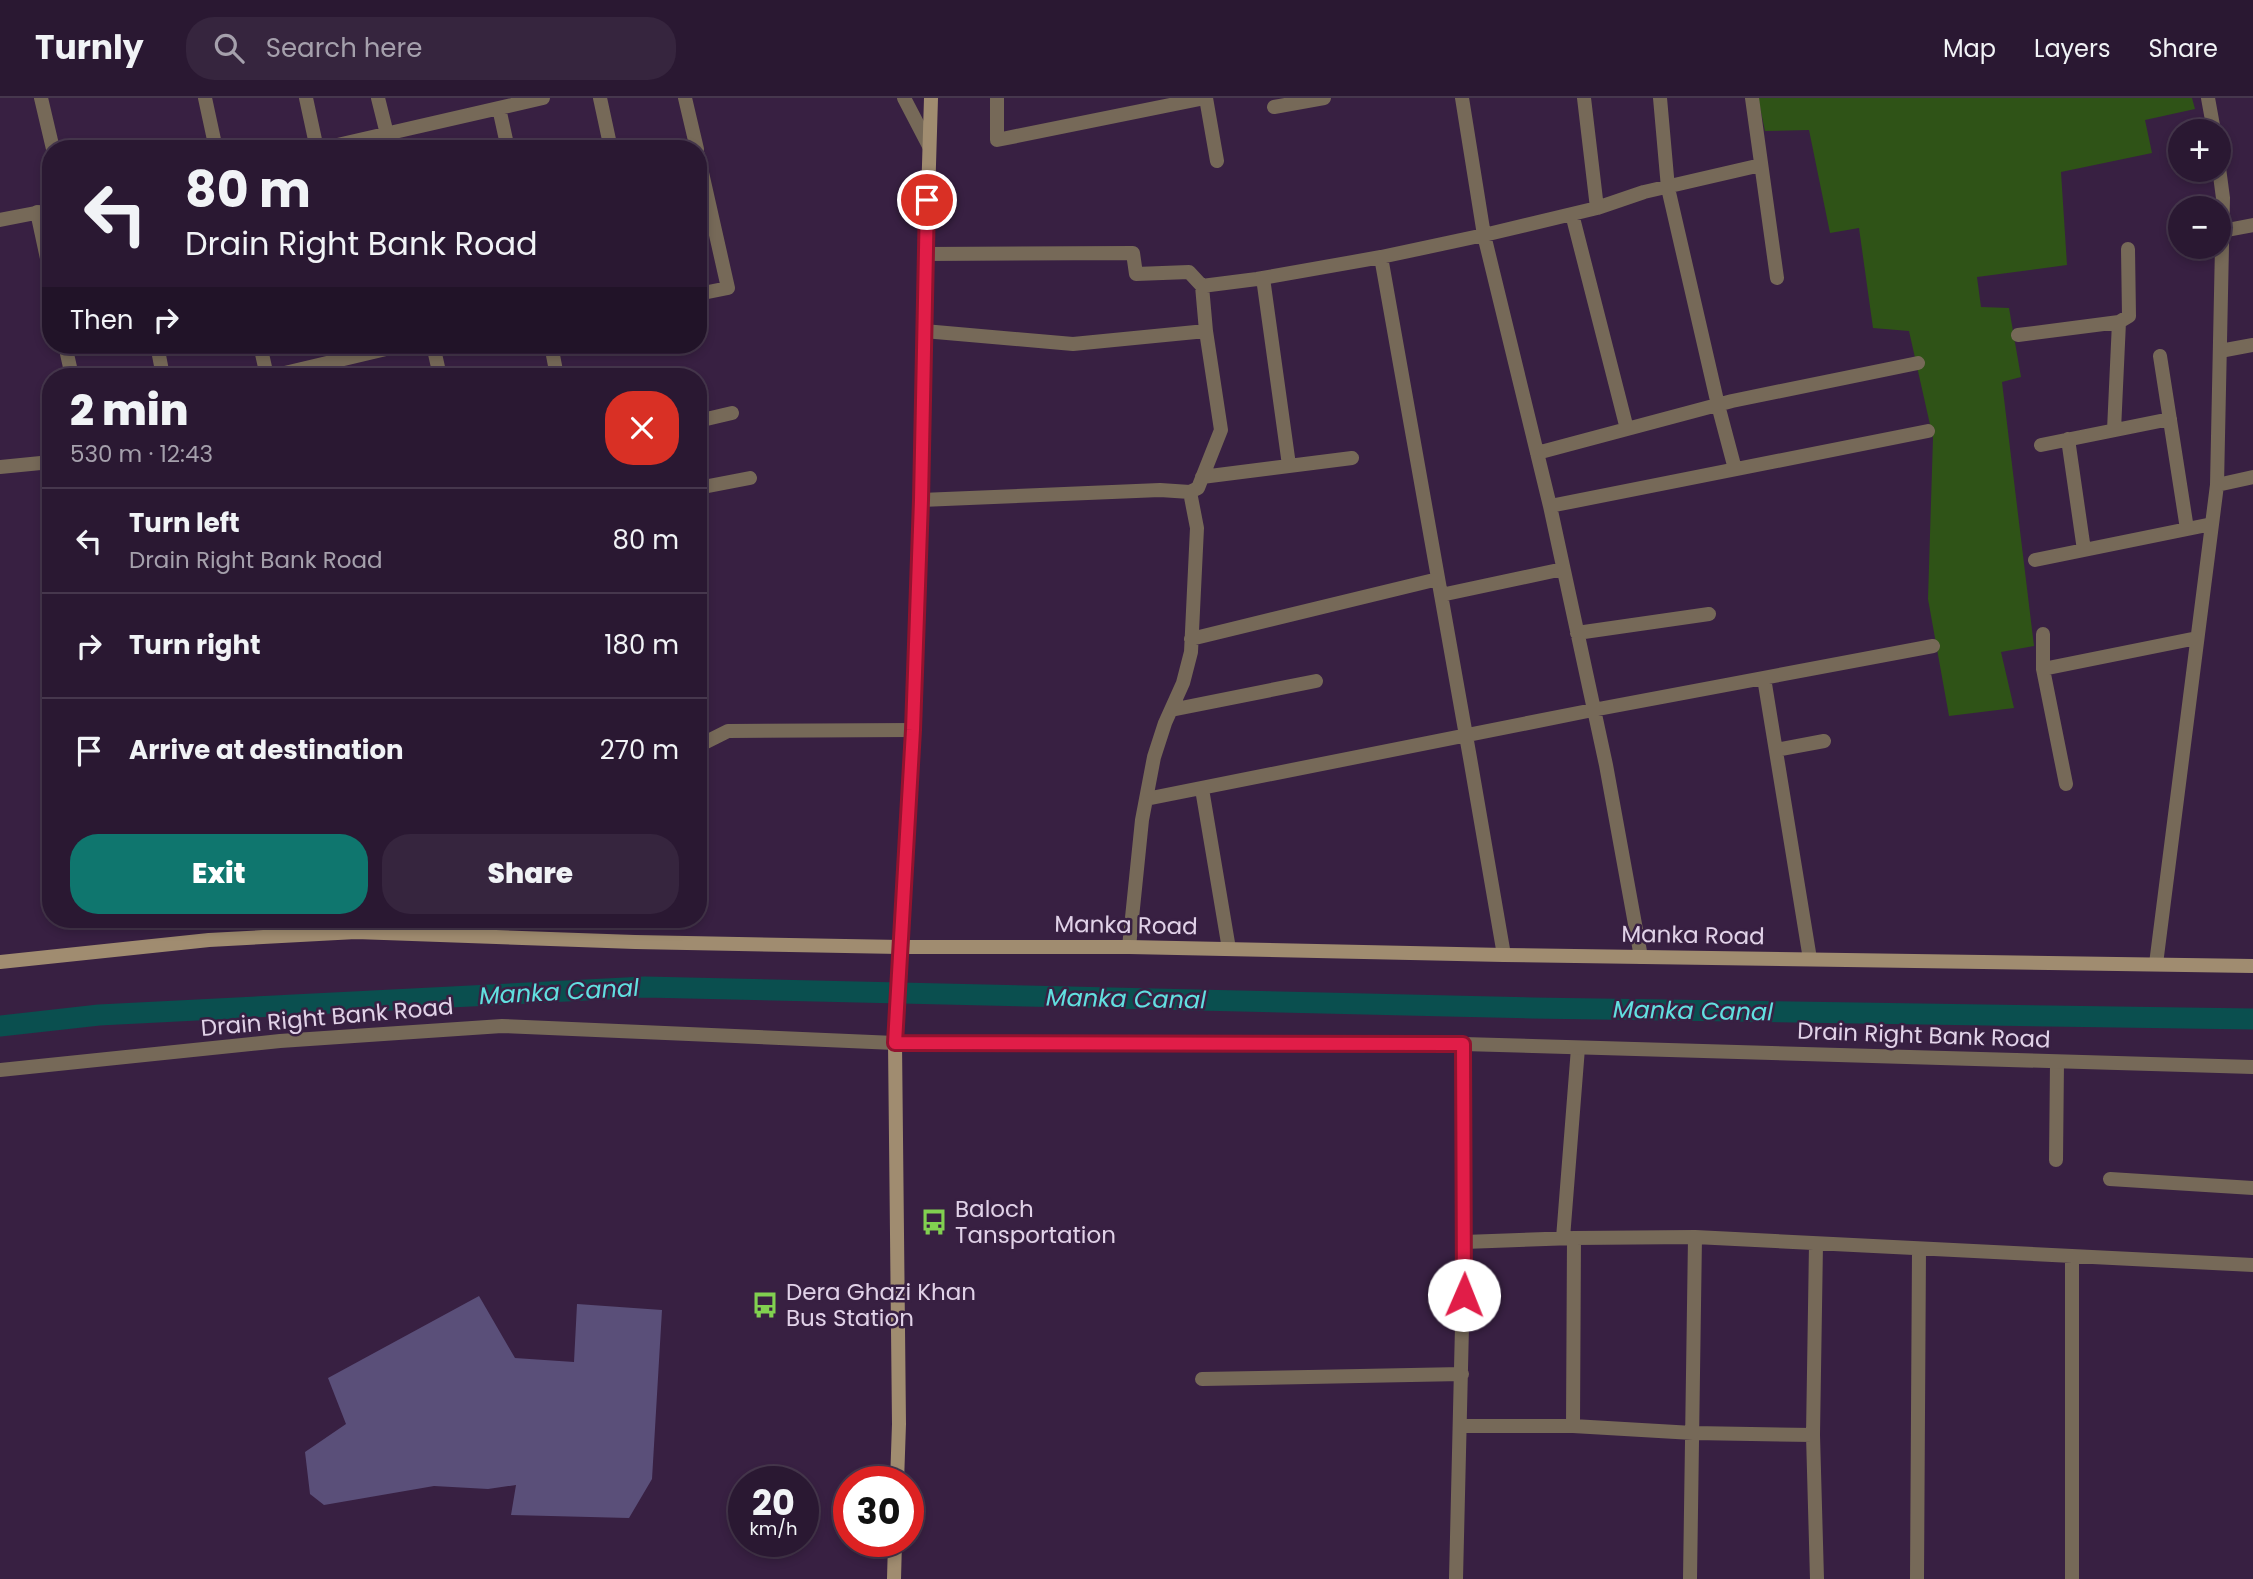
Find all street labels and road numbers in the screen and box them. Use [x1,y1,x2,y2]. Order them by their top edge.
street label: Manka Road [1054,908,1198,942]
street label: Manka Road [1621,918,1765,952]
street label: Drain Right Bank Road [199,990,455,1044]
street label: Drain Right Bank Road [1797,1015,2051,1055]

